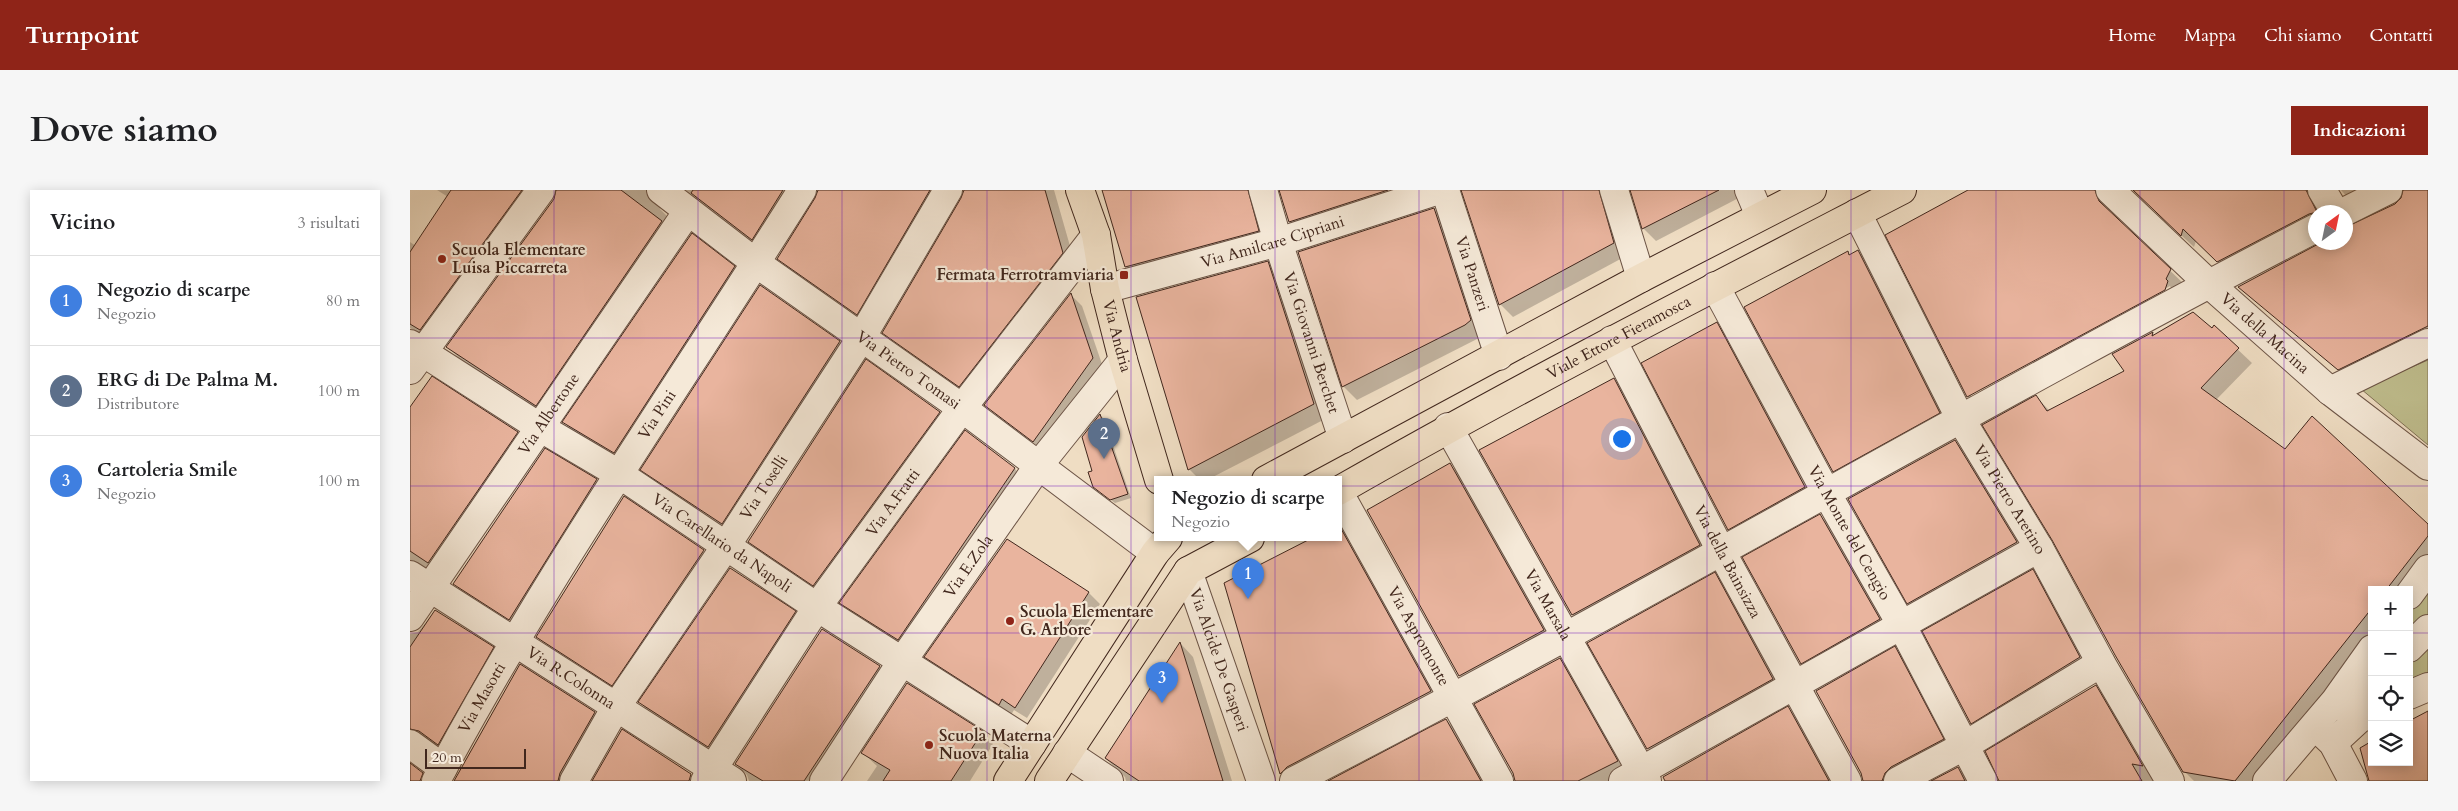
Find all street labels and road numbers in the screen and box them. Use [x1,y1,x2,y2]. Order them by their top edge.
street label: Via Amilcare Cipriani [1198,210,1348,273]
street label: Via Panzeri [1450,233,1495,315]
street label: Via Giovanni Berchet [1278,269,1345,416]
street label: Via della Macina [2215,288,2314,379]
street label: Viale Ettore Fieramosca [1543,290,1695,385]
street label: Via Andria [1097,298,1137,375]
street label: Via Pietro Tomasi [852,326,965,415]
street label: Via Albertone [513,369,585,459]
street label: Via Pini [633,385,682,444]
street label: Via Pietro Aretino [1968,441,2052,558]
street label: Via Toselli [735,450,793,524]
street label: Via Monte del Cengio [1803,461,1896,605]
street label: Via A.Fratti [861,464,926,541]
street label: Via Carellario da Napoli [648,488,796,598]
street label: Via della Bainsizza [1688,501,1767,622]
street label: Via E.Zola [939,530,998,602]
street label: Via Marsala [1519,565,1577,645]
street label: Via Aspromonte [1382,582,1455,690]
street label: Via Alcide De Gasperi [1184,585,1254,735]
street label: Via R.Colonna [522,641,620,715]
street label: Via Masotti [453,658,511,737]

